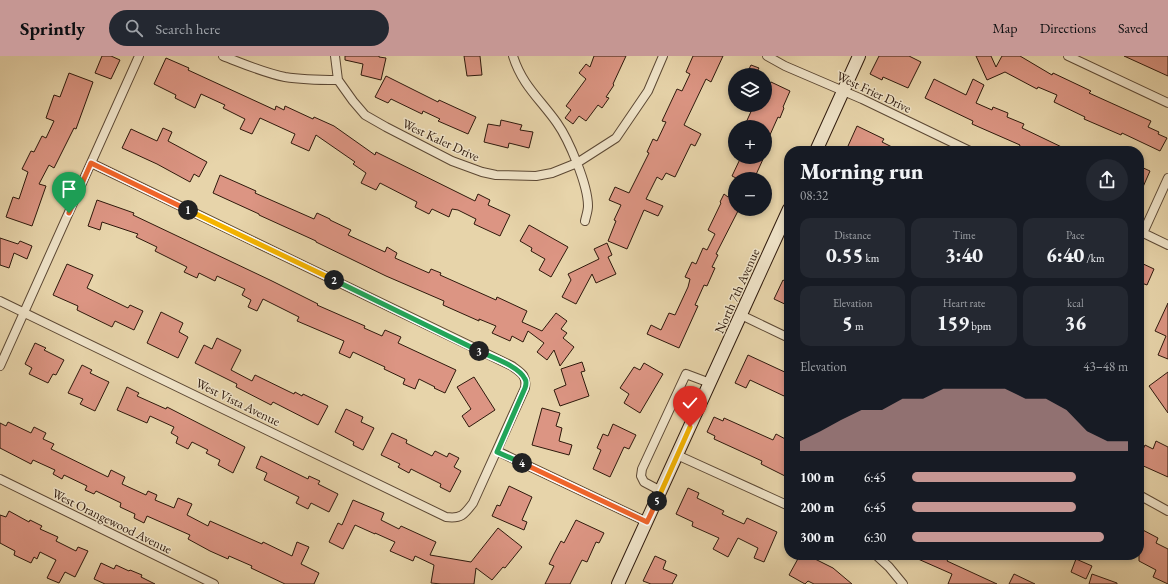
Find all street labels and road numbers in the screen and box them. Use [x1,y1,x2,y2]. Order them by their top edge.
street label: West Frier Drive [834,67,914,117]
street label: West Kaler Drive [400,115,482,165]
street label: North 7th Avenue [711,246,763,336]
street label: West Vista Avenue [193,374,283,430]
street label: West Orangewood Avenue [49,485,175,557]

